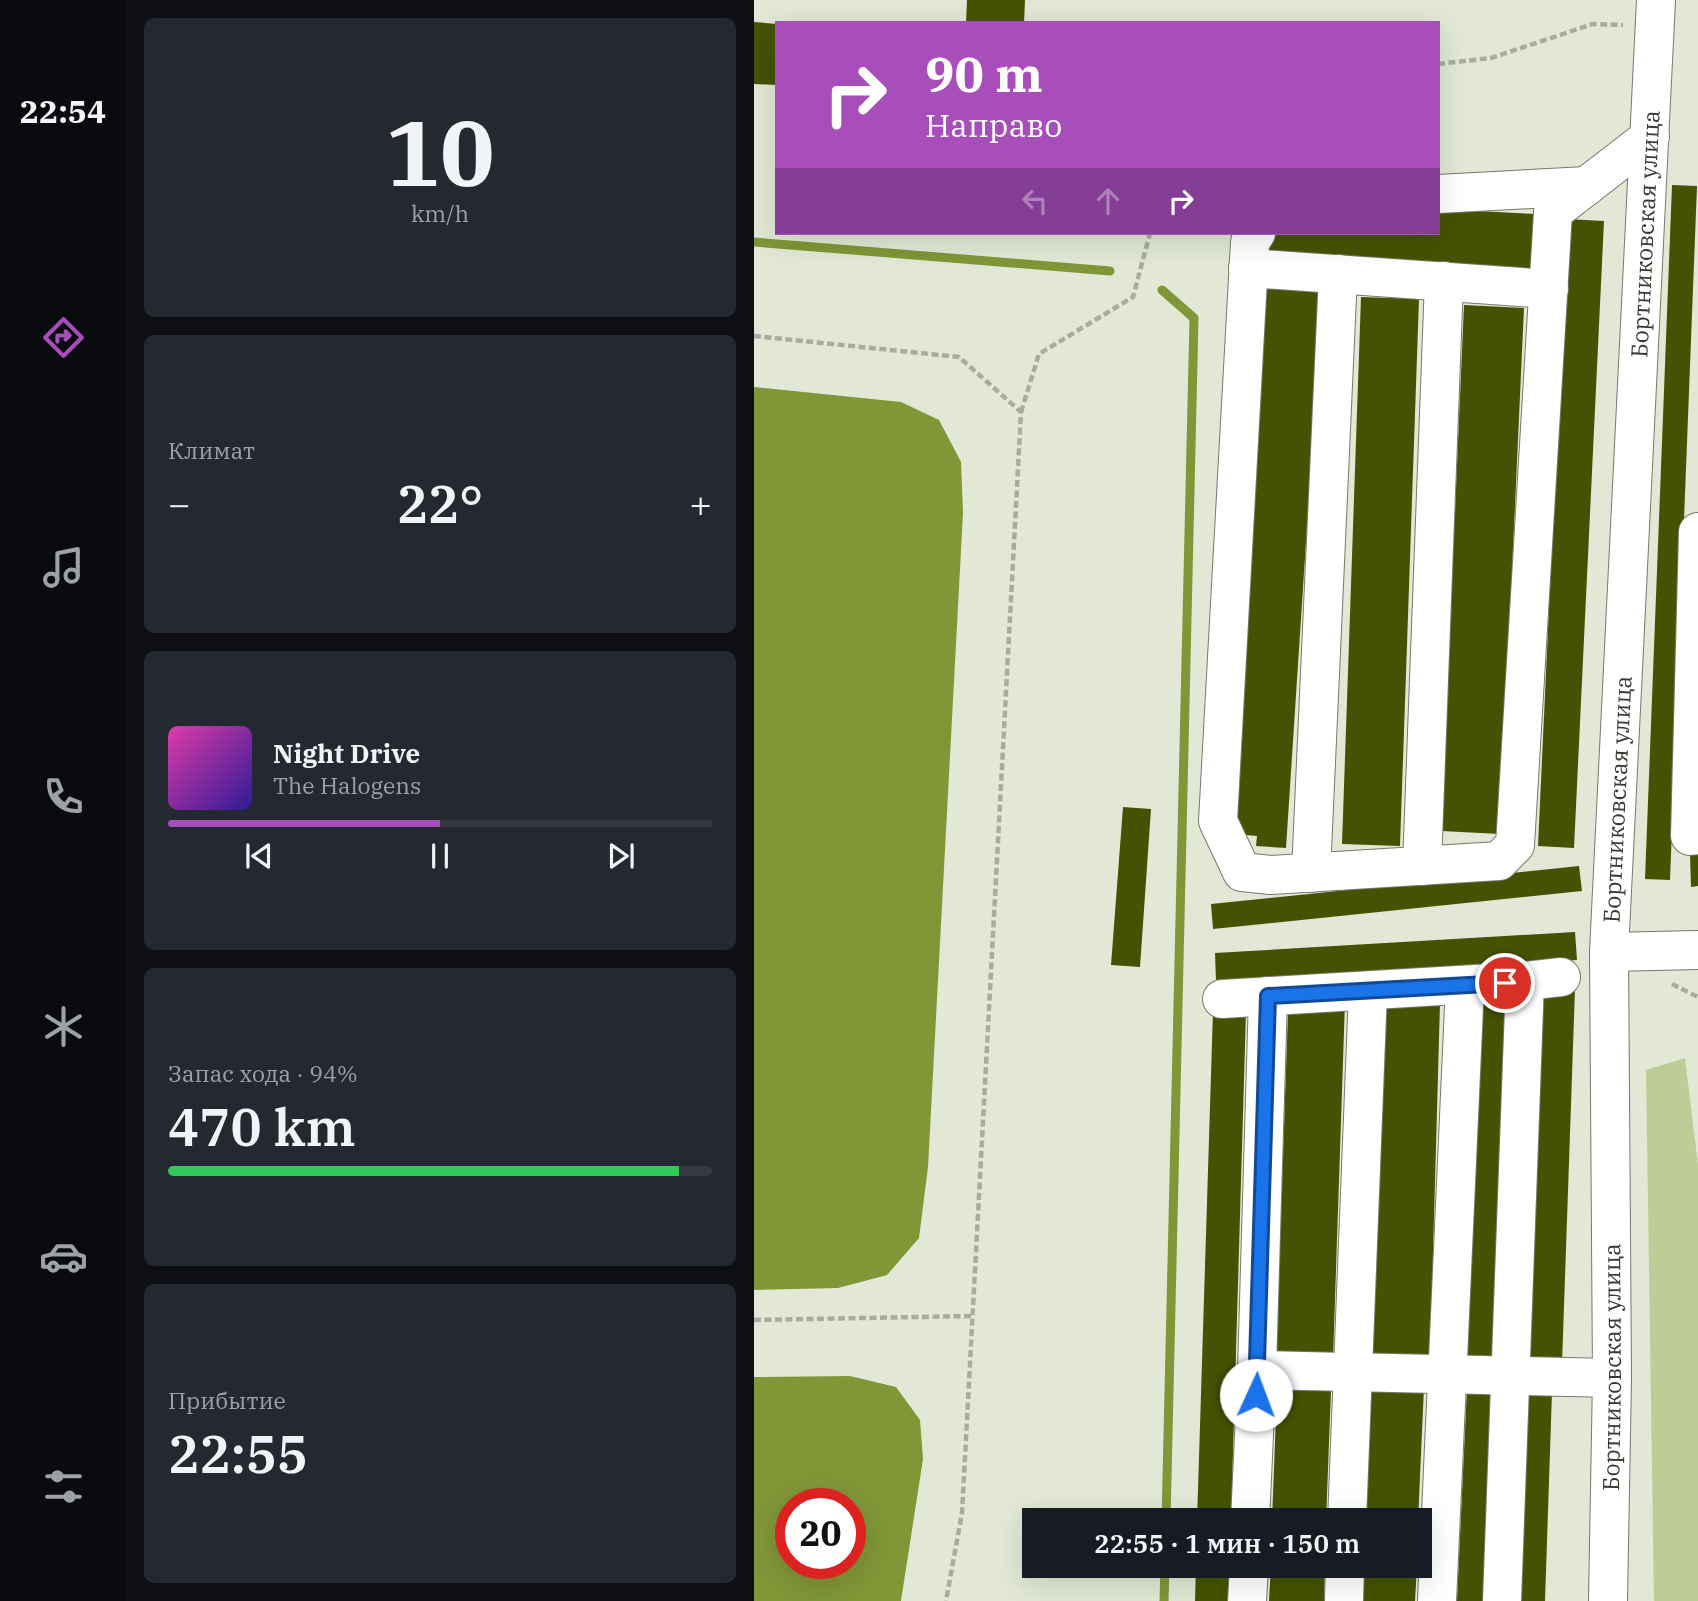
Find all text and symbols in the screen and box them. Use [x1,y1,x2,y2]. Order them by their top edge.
text: 90 m [925,42,1043,105]
icon: right [810,49,901,140]
text: 22:54 [20,90,106,132]
text: 10 [385,93,495,211]
text: Направо [925,104,1062,146]
street label: Бортниковская улица [1623,110,1666,358]
icon: left [1016,182,1054,220]
icon: ahead [1089,182,1127,220]
icon: right [1162,182,1200,220]
text: km/h [411,198,469,228]
icon: directions [39,313,88,362]
text: Климат [168,435,255,465]
text: 22° [397,470,483,537]
text: − [168,479,191,528]
text: + [689,479,712,528]
icon: music [39,543,88,592]
street label: Бортниковская улица [1595,675,1638,924]
text: Night Drive [273,736,420,770]
text: The Halogens [273,770,421,800]
icon: phone [39,772,88,821]
icon: previous [240,837,278,875]
icon: pause [421,837,459,875]
icon: next [602,837,640,875]
pin [1475,953,1535,1013]
icon: arrive [1486,964,1524,1002]
icon: climate [39,1002,88,1051]
text: Запас хода · 94% [168,1058,358,1088]
text: 470 km [168,1093,356,1160]
icon: car [39,1232,88,1281]
street label: Бортниковская улица [1595,1243,1627,1491]
position arrow [1219,1358,1293,1432]
text: Прибытие [168,1385,286,1415]
text: 22:55 [168,1420,308,1487]
icon: filters [39,1462,88,1511]
speed limit sign: 20 [775,1488,866,1579]
text: 22:55 · 1 мин · 150 m [1094,1526,1360,1560]

